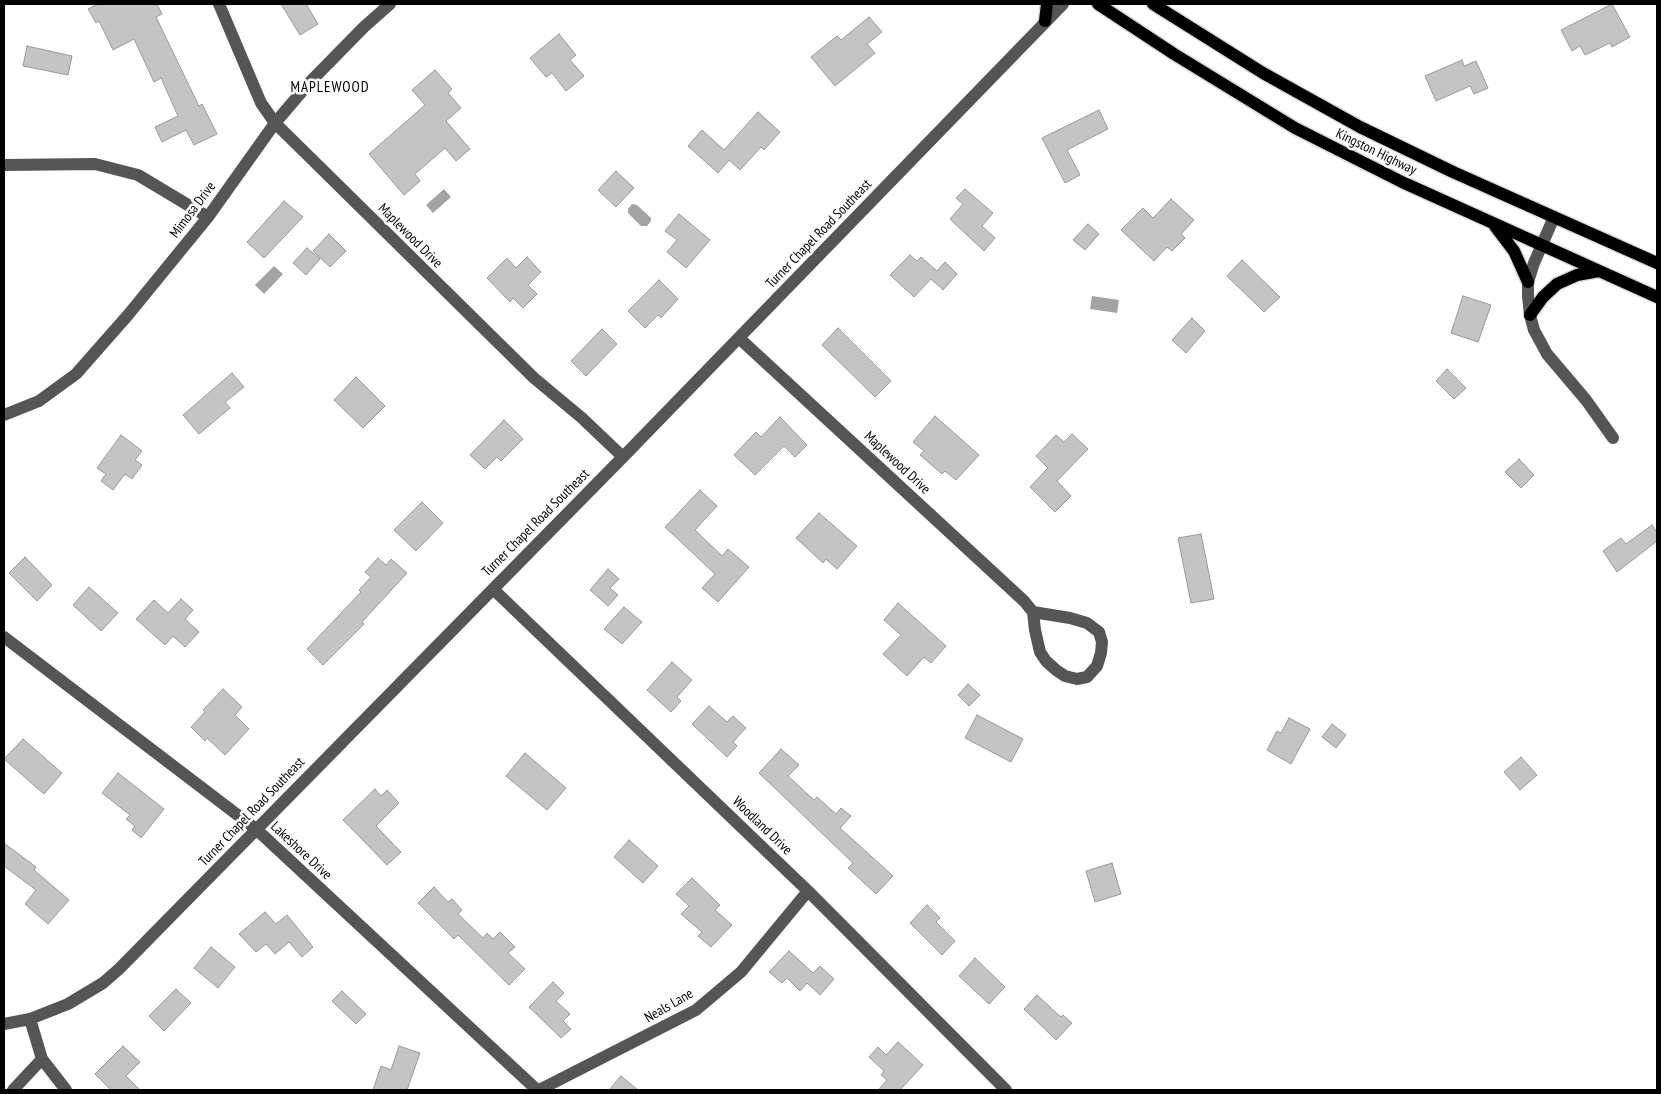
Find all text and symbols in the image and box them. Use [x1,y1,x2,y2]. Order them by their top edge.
district label: MAPLEWOOD [289,79,371,97]
street label: Kingston Highway [1333,125,1419,179]
street label: Turner Chapel Road Southeast [763,176,875,292]
street label: Mimosa Drive [166,179,220,241]
street label: Maplewood Drive [374,200,446,272]
street label: Maplewood Drive [860,428,934,498]
street label: Turner Chapel Road Southeast [479,466,593,580]
street label: Turner Chapel Road Southeast [196,754,308,870]
street label: Woodland Drive [729,793,795,859]
street label: Lakeshore Drive [267,819,335,883]
street label: Neals Lane [642,985,696,1027]

